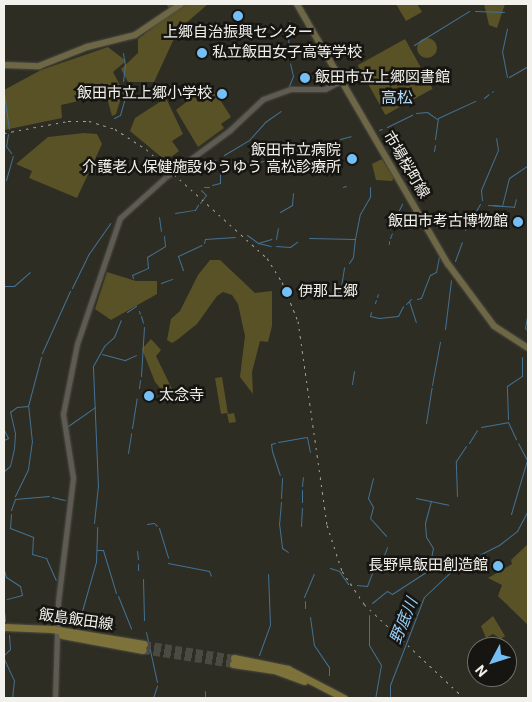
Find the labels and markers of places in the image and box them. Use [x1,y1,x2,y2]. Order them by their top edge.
marker: 上郷自治振興センター [232,10,244,22]
place label: 上郷自治振興センター [163,24,313,42]
place label: 私立飯田女子高等学校 [212,44,362,62]
marker: 私立飯田女子高等学校 [196,47,208,59]
place label: 飯田市立上郷図書館 [315,69,450,87]
marker: 飯田市立上郷図書館 [299,72,311,84]
place label: 飯田市立上郷小学校 [77,85,212,103]
marker: 飯田市立上郷小学校 [216,88,228,100]
place label: 飯田市立病院 介護老人保健施設ゆうゆう 高松診療所 [82,141,341,176]
marker: 飯田市立病院 介護老人保健施設ゆうゆう 高松診療所 [345,152,359,166]
place label: 飯田市考古博物館 [388,213,508,231]
marker: 飯田市考古博物館 [512,216,524,228]
place label: 伊那上郷 [298,283,358,301]
marker: 伊那上郷 [280,285,294,299]
place label: 太念寺 [159,387,204,405]
marker: 太念寺 [143,390,155,402]
place label: 長野県飯田創造館 [368,557,488,575]
marker: 長野県飯田創造館 [492,560,504,572]

